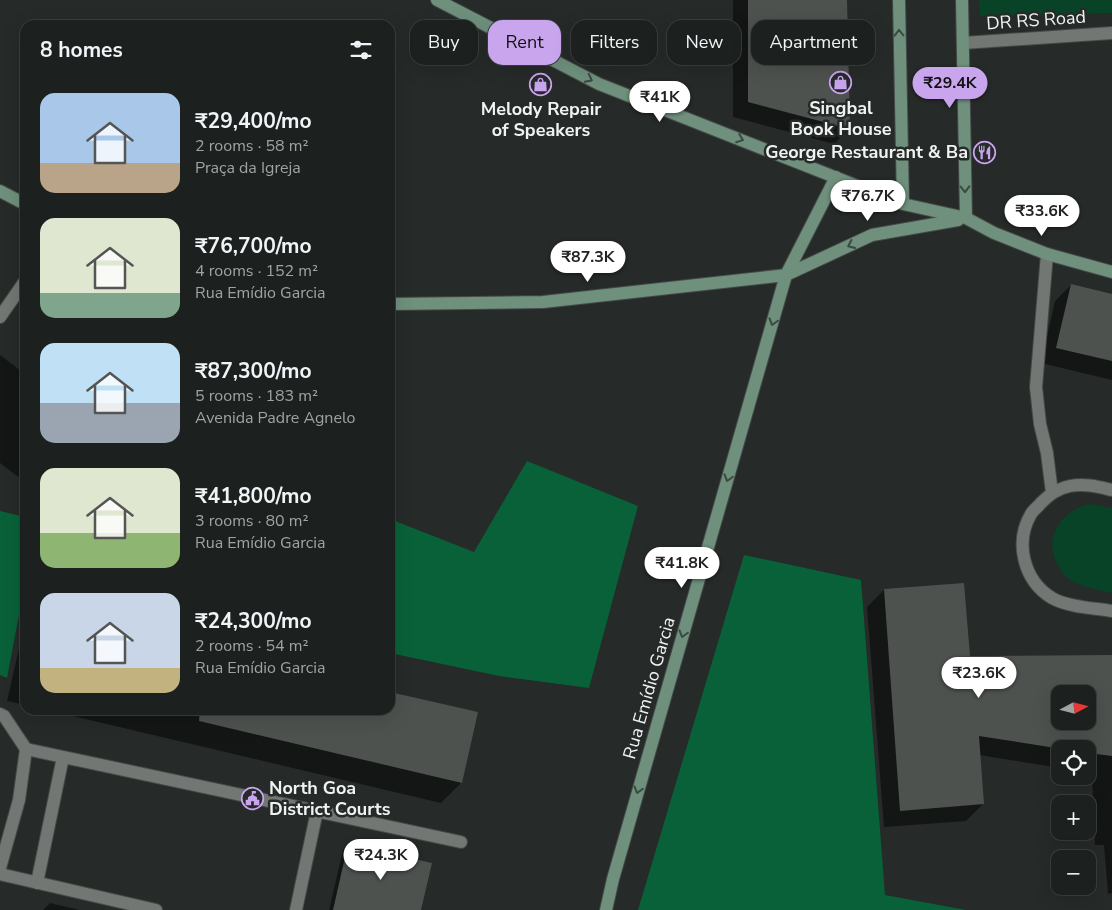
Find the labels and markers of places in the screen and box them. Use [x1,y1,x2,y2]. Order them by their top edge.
pin: ₹29.4K [909,66,991,109]
shop icon: Singbal Book House [829,71,853,95]
shop icon: Melody Repair of Speakers [529,72,553,96]
pin: ₹41K [630,80,690,123]
place label: Singbal Book House [791,96,892,141]
place label: Melody Repair of Speakers [481,97,601,142]
place label: George Restaurant & Ba [765,140,968,164]
restaurant icon: George Restaurant & Ba [972,140,996,164]
pin: ₹76.7K [827,180,909,222]
pin: ₹33.6K [1001,194,1083,237]
pin: ₹87.3K [547,240,629,283]
pin: ₹41.8K [641,546,723,589]
pin: ₹23.6K [938,656,1020,699]
place label: North Goa District Courts [269,776,391,821]
public building icon: North Goa District Courts [241,786,265,810]
pin: ₹24.3K [340,838,422,881]

